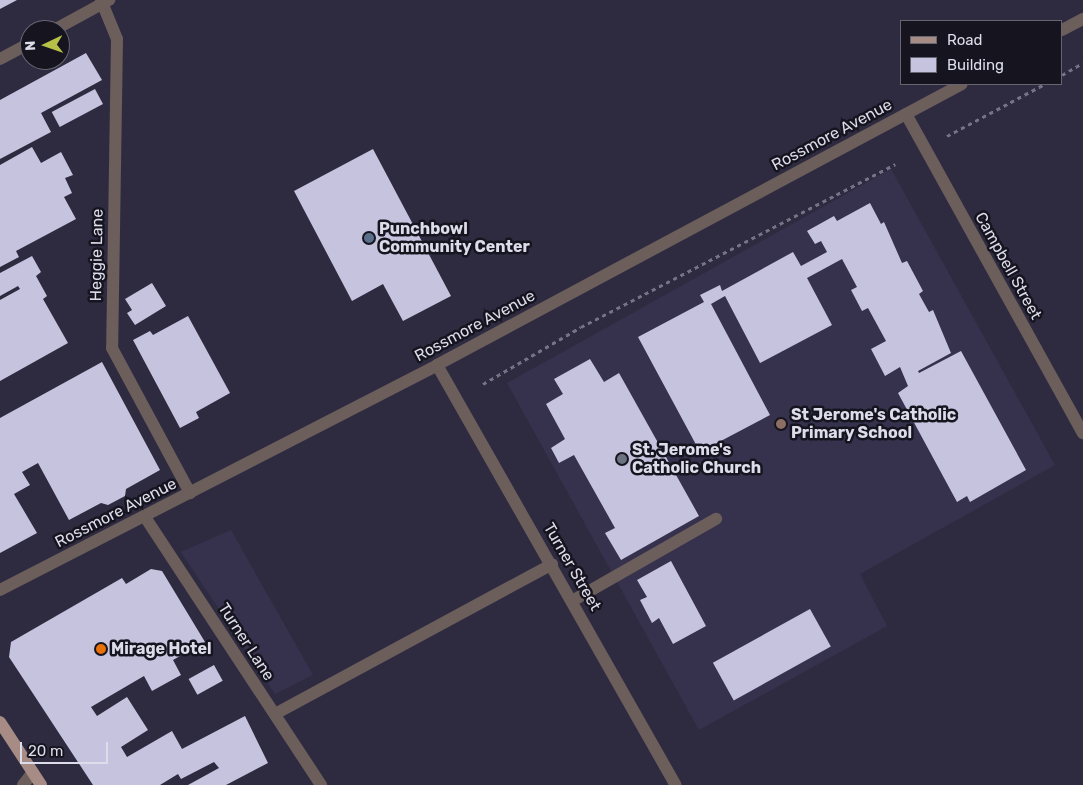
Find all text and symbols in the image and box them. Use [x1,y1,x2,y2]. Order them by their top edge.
north arrow [20,20,70,70]
legend [900,20,1063,85]
text: Road [947,31,983,49]
text: N [22,40,39,51]
text: Building [947,56,1004,74]
street label: Rossmore Avenue [768,95,896,175]
street label: Heggie Lane [87,208,107,302]
street label: Campbell Street [971,209,1045,323]
place label: Punchbowl Community Center [379,219,530,257]
marker: Punchbowl Community Center [363,232,375,244]
street label: Rossmore Avenue [411,286,539,366]
place label: St Jerome's Catholic Primary School [791,405,956,443]
marker: St Jerome's Catholic Primary School [775,418,787,430]
place label: St. Jerome's Catholic Church [632,440,761,478]
marker: St. Jerome's Catholic Church [616,453,628,465]
street label: Rossmore Avenue [52,474,180,552]
street label: Turner Street [539,519,605,615]
street label: Turner Lane [214,600,278,684]
place label: Mirage Hotel [111,639,212,659]
marker: Mirage Hotel [95,643,107,655]
scale bar [22,732,110,764]
text: 20 m [28,742,63,760]

